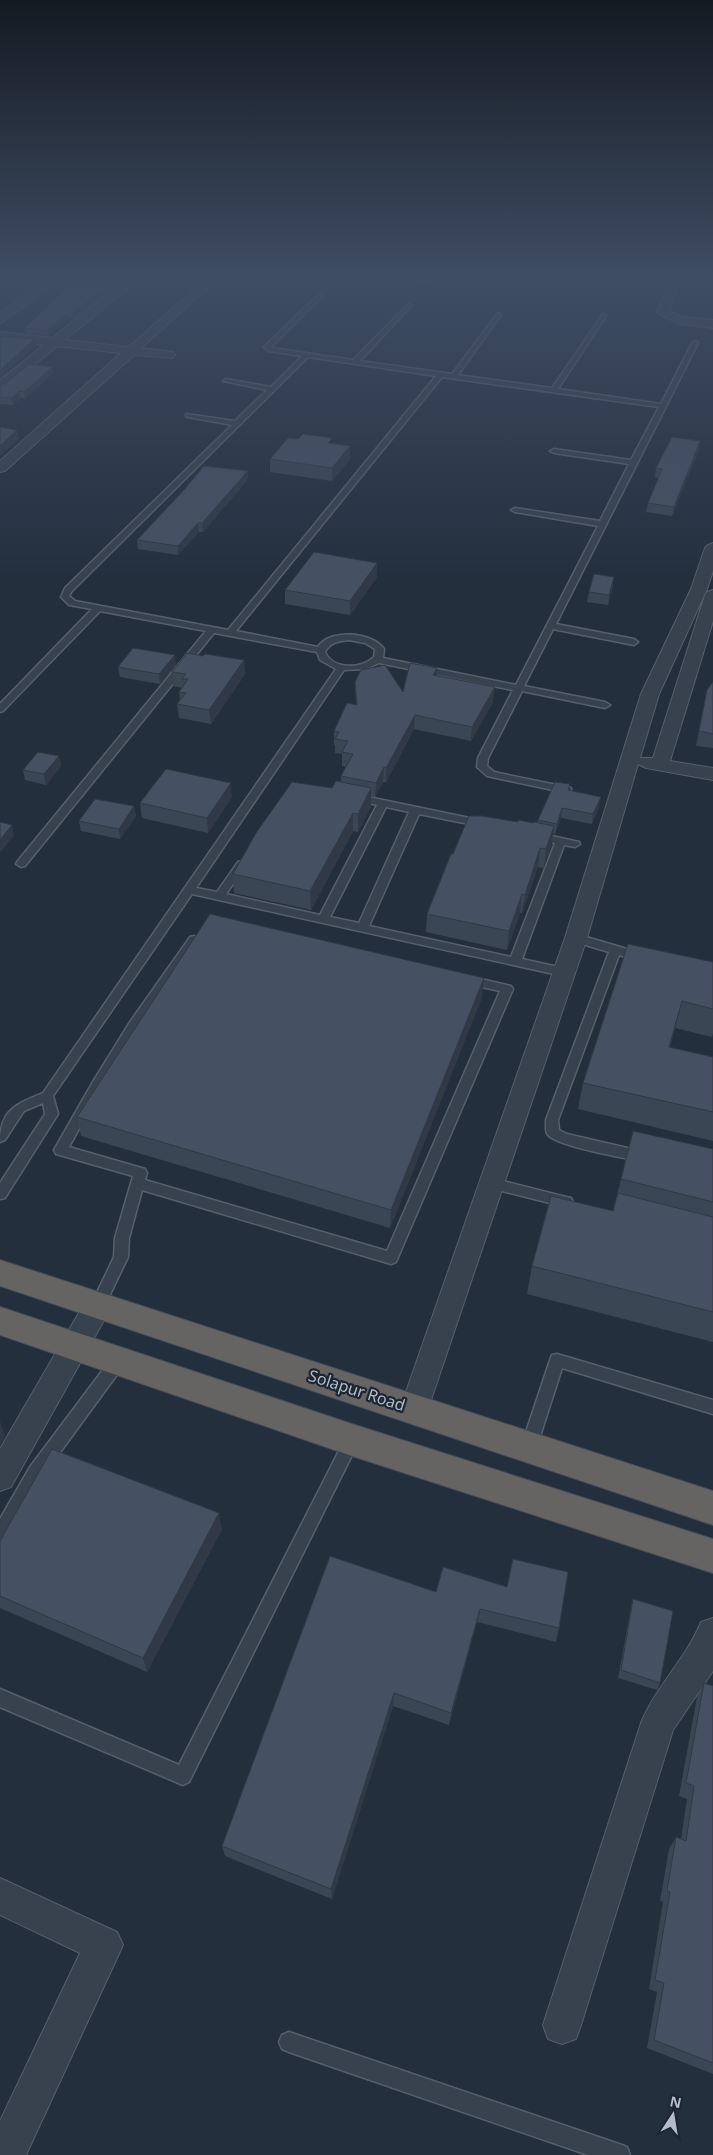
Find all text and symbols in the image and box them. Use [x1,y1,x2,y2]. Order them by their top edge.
street label: Solapur Road [306,1364,408,1416]
north arrow [648,2090,698,2140]
text: N [668,2091,683,2112]

